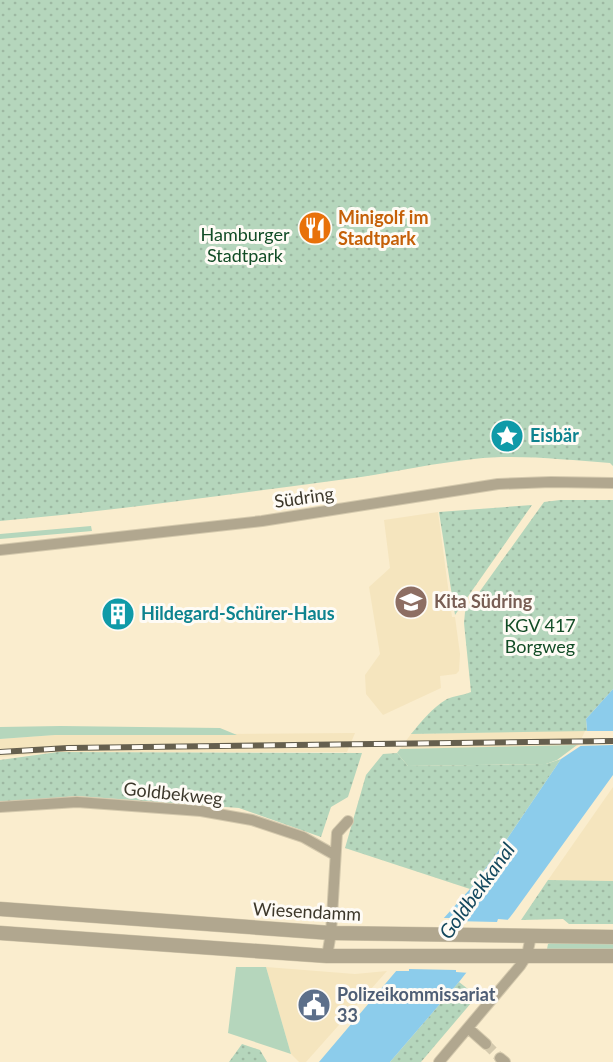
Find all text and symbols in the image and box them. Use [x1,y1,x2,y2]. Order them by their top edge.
place label: Minigolf im Stadtpark [338,206,428,249]
restaurant icon: Minigolf im Stadtpark [297,210,333,246]
park label: Hamburger Stadtpark [201,223,290,266]
place icon: Eisbär [489,418,525,454]
place label: Eisbär [530,424,579,446]
street label: Südring [273,482,335,512]
school or university icon: Kita Südring [393,584,429,620]
place label: Kita Südring [434,590,533,612]
building icon: Hildegard-Schürer-Haus [100,596,136,632]
place label: Hildegard-Schürer-Haus [141,602,335,624]
park label: KGV 417 Borgweg [504,614,576,657]
street label: Goldbekweg [123,777,224,809]
water label: Goldbekkanal [433,837,519,943]
street label: Wiesendamm [252,897,362,925]
place label: Polizeikommissariat 33 [337,983,496,1026]
public building icon: Polizeikommissariat 33 [296,987,332,1023]

